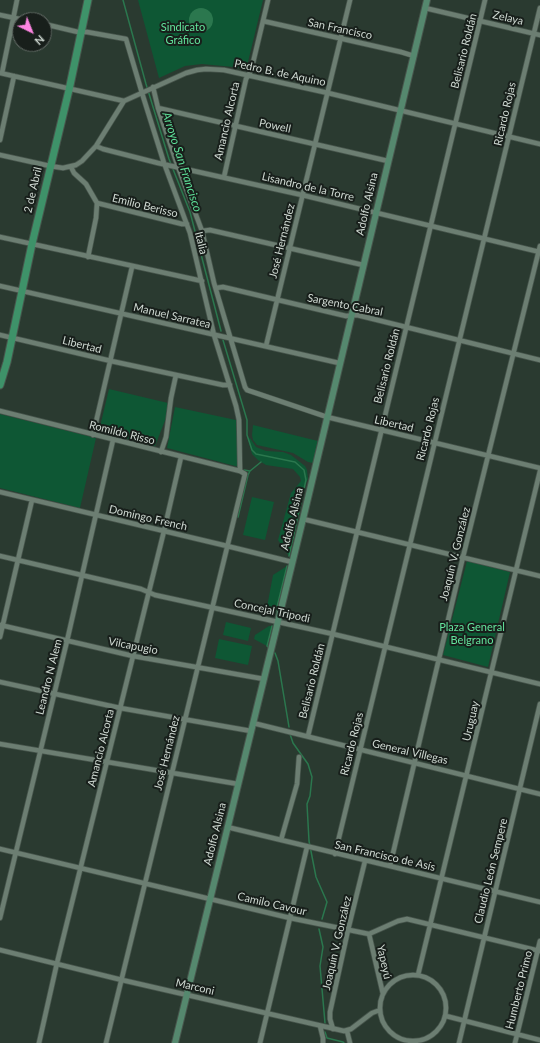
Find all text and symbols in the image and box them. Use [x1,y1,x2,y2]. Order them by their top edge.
street label: Zelaya [491,8,525,28]
north arrow [12,12,52,52]
street label: Belisario Roldán [448,12,480,90]
street label: San Francisco [307,16,373,42]
park label: Sindicato Gráfico [161,20,205,46]
text: N [32,33,47,48]
street label: Pedro B. de Aquino [233,57,327,89]
street label: Amancio Alcorta [212,81,242,161]
street label: Ricardo Rojas [491,81,519,147]
water label: Arroyo San Francisco [159,110,205,214]
street label: Powell [258,116,292,136]
street label: 2 de Abril [21,166,45,214]
street label: Lisandro de la Torre [261,170,355,204]
street label: Adolfo Alsina [353,171,381,237]
street label: Emilio Berisso [111,191,179,221]
street label: José Hernández [266,202,298,280]
street label: Italia [192,230,210,256]
street label: Sargento Cabral [306,291,384,319]
street label: Manuel Sarratea [132,301,212,331]
street label: Belisario Roldán [371,327,403,405]
street label: Libertad [61,334,103,356]
street label: Ricardo Rojas [414,396,442,462]
street label: Libertad [373,413,415,435]
street label: Romildo Risso [88,418,156,448]
street label: Adolfo Alsina [278,486,306,552]
street label: Domingo French [108,503,188,533]
street label: Joaquín V. González [437,506,473,602]
street label: Concejal Tripodi [233,597,311,625]
park label: Plaza General Belgrano [439,620,505,646]
street label: Vilcapugio [107,635,159,657]
street label: Leandro N Alem [33,638,65,716]
street label: Belisario Roldán [296,642,328,720]
street label: Uruguay [460,700,482,742]
street label: Amancio Alcorta [85,708,117,788]
street label: Ricardo Rojas [338,711,366,777]
street label: José Hernández [151,714,183,792]
street label: General Villegas [371,737,449,767]
street label: Adolfo Alsina [201,801,229,867]
street label: Claudio León Sempere [472,817,510,925]
street label: San Francisco de Asís [333,838,437,874]
street label: Camilo Cavour [236,890,308,918]
street label: Joaquín V. González [320,895,354,991]
street label: Yapeyú [374,944,394,980]
street label: Humberto Primo [503,949,535,1031]
street label: Marconi [174,976,216,998]

